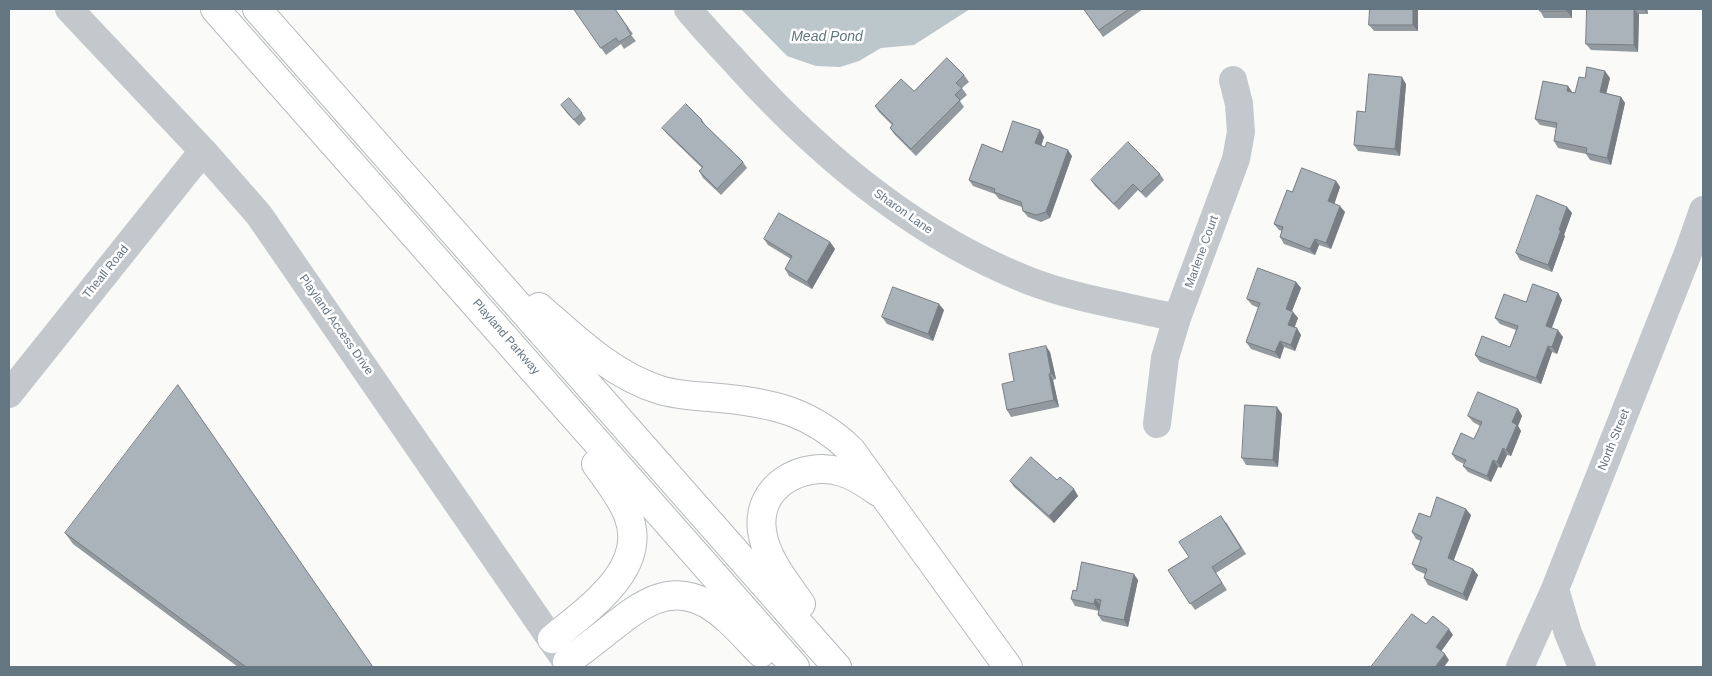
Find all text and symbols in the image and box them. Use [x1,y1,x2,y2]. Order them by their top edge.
water label: Mead Pond [791,29,863,45]
street label: Sharon Lane [871,186,935,238]
street label: Marlene Court [1182,214,1222,290]
street label: Theall Road [80,242,132,302]
street label: Playland Access Drive [296,272,376,378]
street label: Playland Parkway [469,296,543,378]
street label: North Street [1595,407,1633,473]

